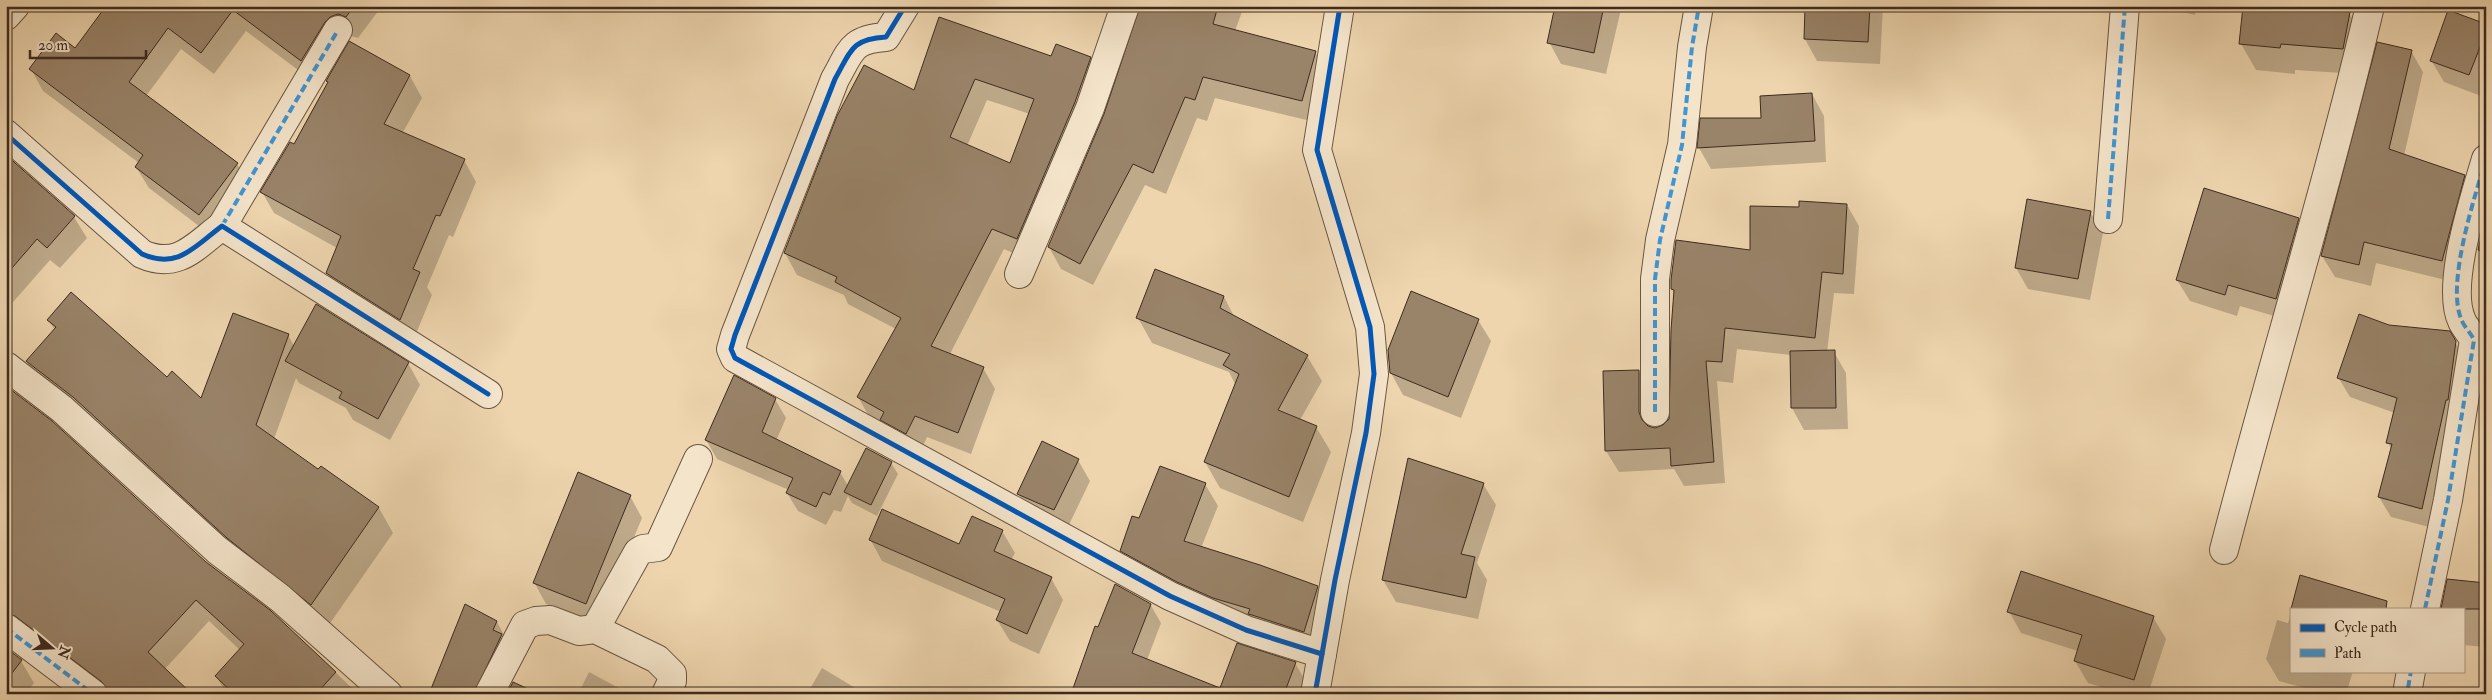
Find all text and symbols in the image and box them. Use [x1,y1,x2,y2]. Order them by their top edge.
scale bar [30,28,146,60]
text: 20 m [38,36,68,55]
legend [2290,608,2464,672]
text: Cycle path [2334,618,2397,638]
north arrow [28,622,78,672]
text: N [54,642,74,661]
text: Path [2334,644,2361,663]

